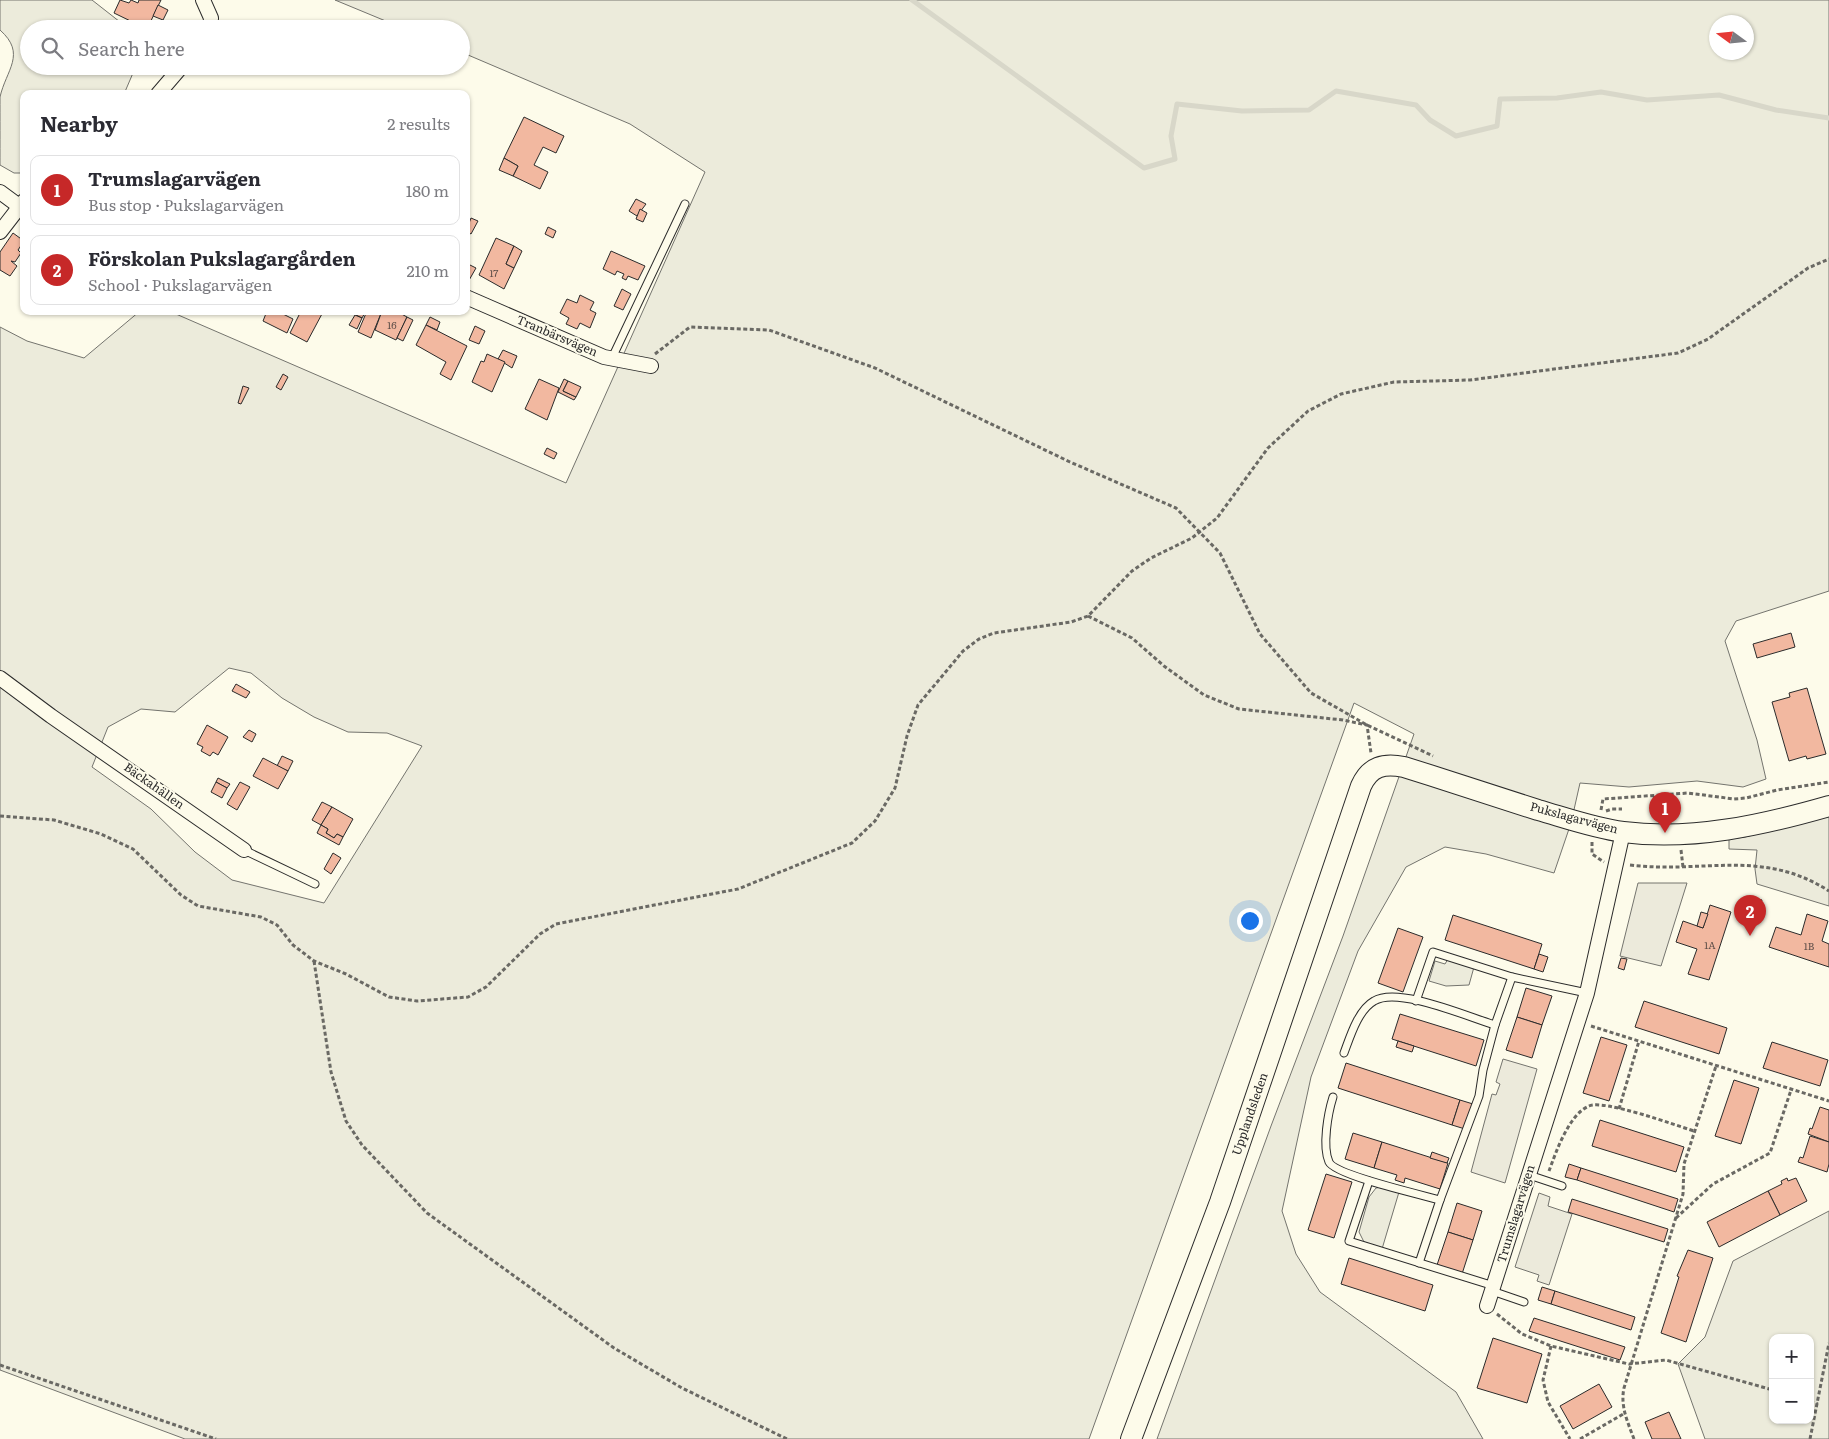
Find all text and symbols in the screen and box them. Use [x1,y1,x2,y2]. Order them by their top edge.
north arrow [1709,15,1754,60]
search box [20,20,470,75]
icon: search [38,34,66,62]
text: Search here [78,34,185,62]
text: Nearby [40,107,118,138]
text: 2 results [387,111,450,135]
text: Trumslagarvägen [88,164,261,192]
text: 1 [54,178,60,202]
text: 180 m [406,178,449,202]
text: Bus stop · Pukslagarvägen [88,192,284,216]
text: Förskolan Pukslagargården [88,244,356,272]
text: 2 [53,258,61,282]
text: 210 m [406,258,449,282]
house number: 17 [490,265,498,280]
text: School · Pukslagarvägen [88,272,272,296]
street label: Tranbärsvägen [514,310,601,360]
house number: 16 [387,317,397,332]
street label: Bäckahällen [121,758,189,813]
pin: 1 [1649,792,1681,833]
street label: Pukslagarvägen [1528,797,1620,837]
pin: 2 [1734,895,1766,936]
your location [1237,908,1263,934]
house number: 1A [1704,937,1716,952]
house number: 1B [1804,938,1815,953]
street label: Upplandsleden [1226,1070,1272,1157]
street label: Trumslagarvägen [1492,1162,1539,1265]
map controls [1769,1334,1814,1424]
button: + [1769,1334,1814,1379]
button: − [1769,1379,1814,1424]

